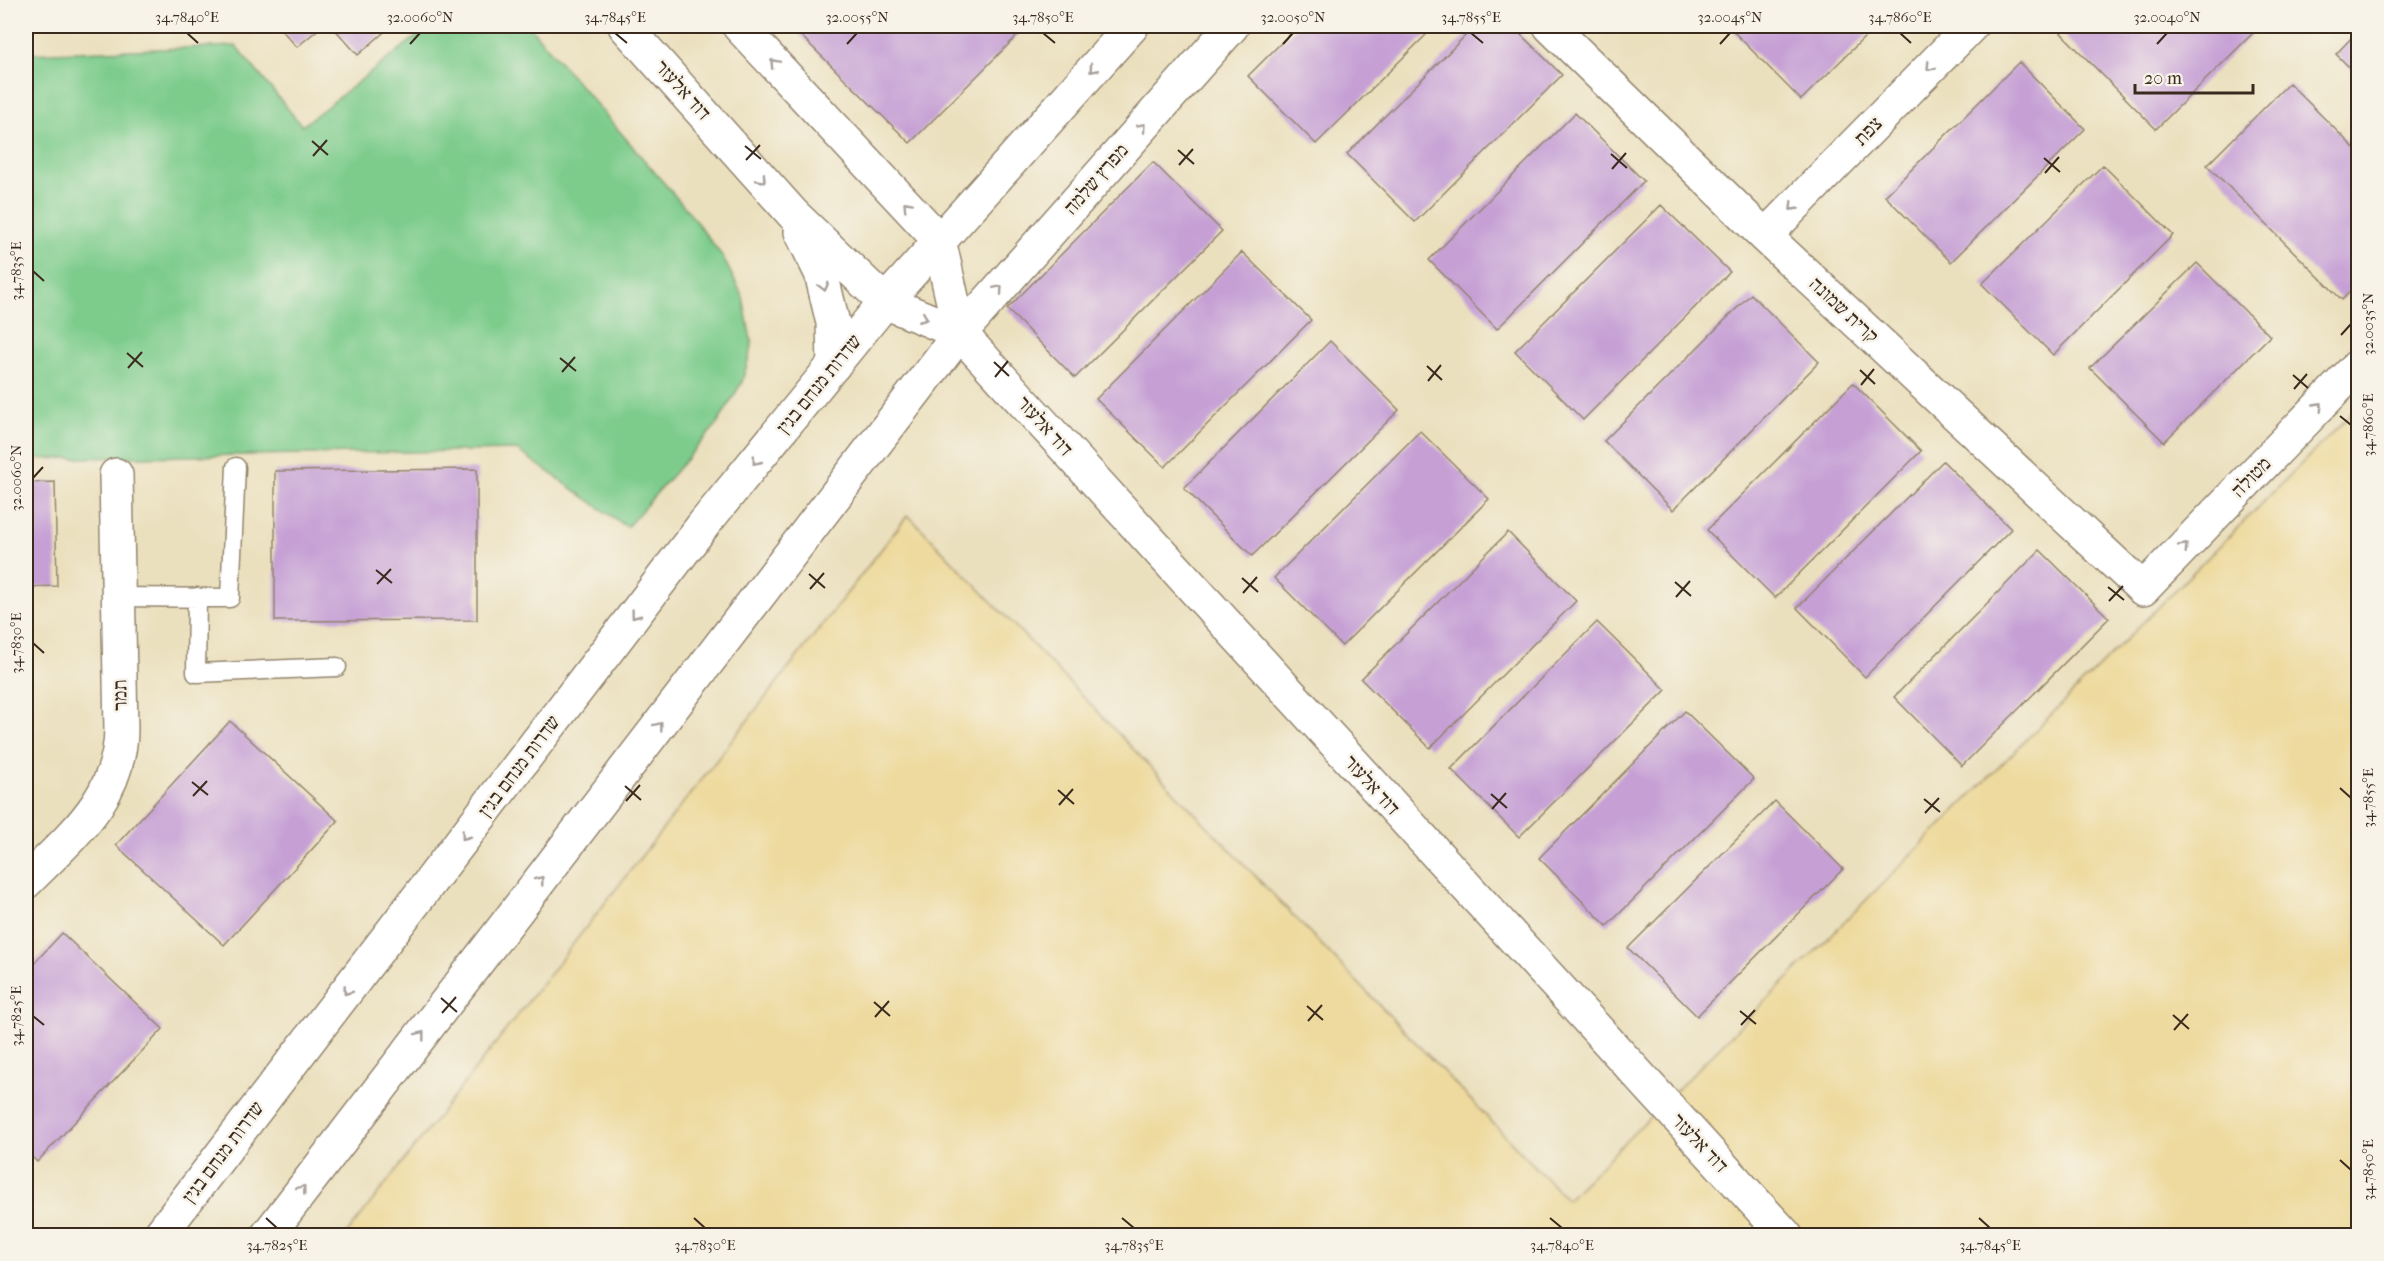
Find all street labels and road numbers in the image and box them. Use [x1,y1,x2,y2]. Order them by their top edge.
street label: דוד אלעזר [650,55,716,125]
street label: צפת [1849,112,1887,150]
street label: מפרץ שלמה [1059,139,1133,219]
street label: קרית שמונה [1805,272,1883,348]
street label: שדרות מנחם בגין [772,330,866,438]
street label: דוד אלעזר [1012,391,1078,461]
street label: מטולה [2226,452,2276,502]
street label: תמר [108,679,132,711]
street label: שדרות מנחם בגין [473,711,565,821]
street label: דוד אלעזר [1339,750,1405,820]
street label: שדרות מנחם בגין [177,1097,269,1207]
street label: דוד אלעזר [1667,1109,1733,1177]

